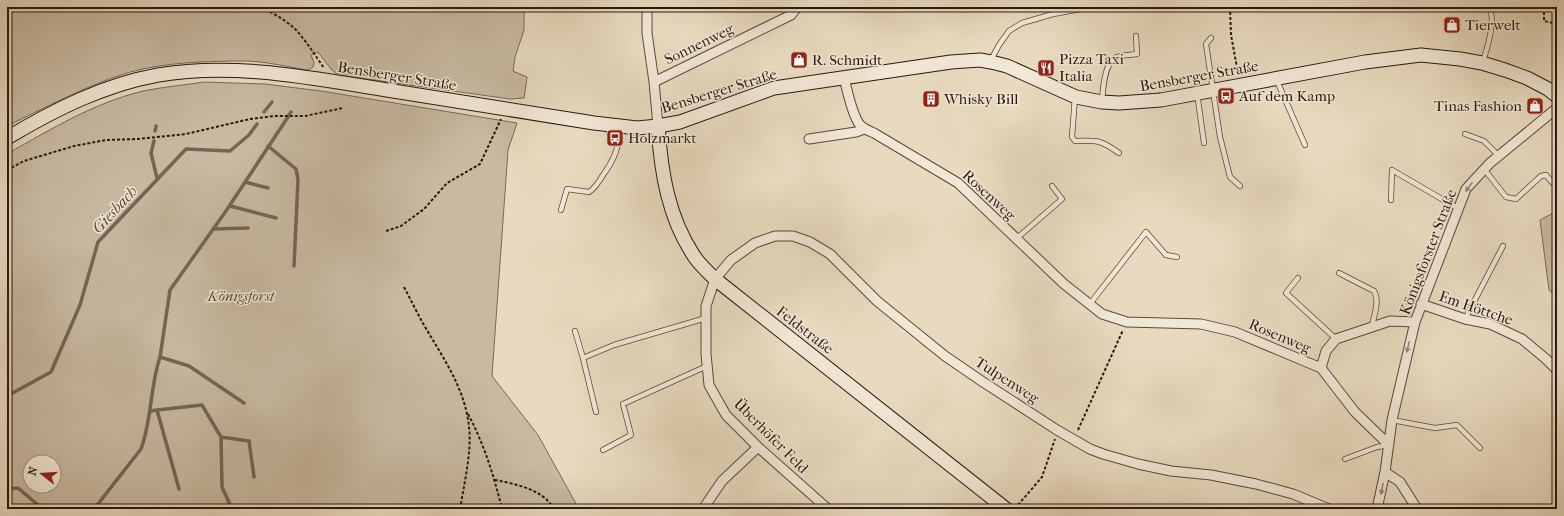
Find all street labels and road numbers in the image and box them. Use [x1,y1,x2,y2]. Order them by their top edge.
street label: Sonnenweg [661,19,737,68]
street label: Bensberger Straße [1138,57,1260,95]
street label: Bensberger Straße [336,58,458,94]
street label: Bensberger Straße [659,65,780,117]
street label: Rosenweg [959,166,1020,225]
street label: Königsforster Straße [1396,186,1460,317]
street label: Em Höttche [1437,287,1516,329]
street label: Feldstraße [773,302,838,358]
street label: Rosenweg [1246,315,1315,358]
street label: Tulpenweg [972,353,1043,408]
street label: Überhöfer Feld [730,395,813,478]

